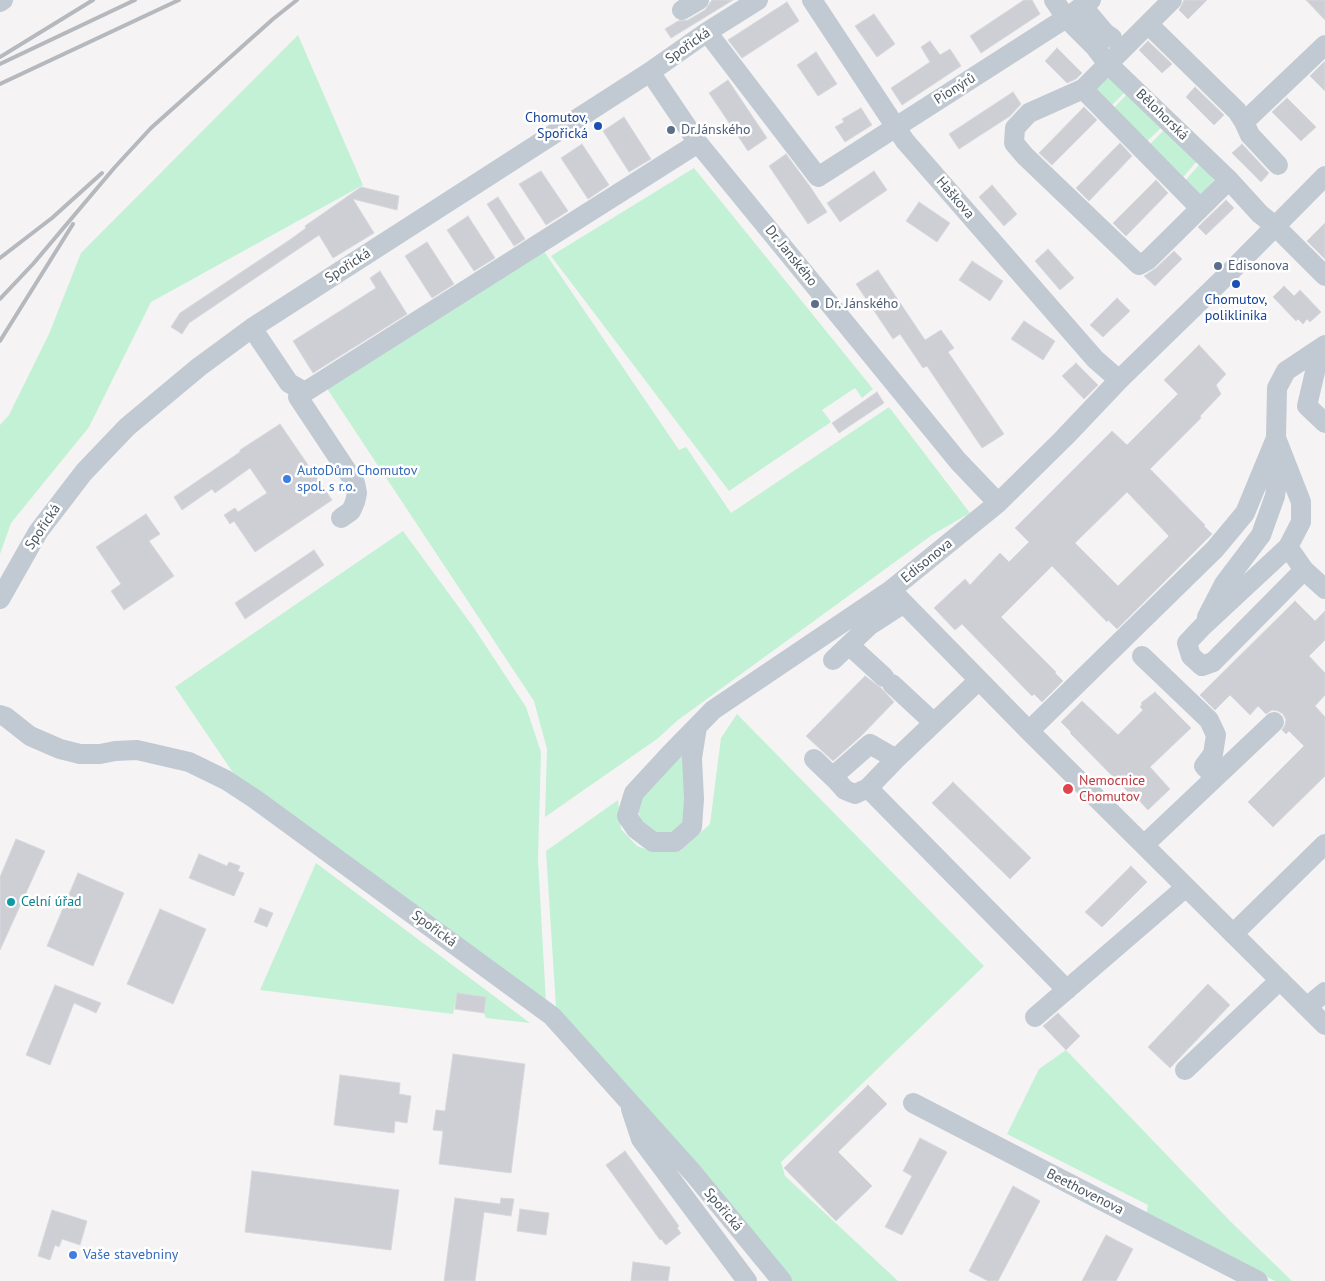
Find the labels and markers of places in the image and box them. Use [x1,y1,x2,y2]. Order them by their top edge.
place label: Chomutov, Spořická [525,110,588,142]
marker: Chomutov, Spořická [592,120,604,132]
place label: Dr.Jánského [681,122,750,138]
marker: Dr.Jánského [665,124,677,136]
place label: Edisonova [1228,258,1289,274]
marker: Edisonova [1212,260,1224,272]
marker: Chomutov, poliklinika [1230,278,1242,290]
place label: Chomutov, poliklinika [1205,292,1267,324]
place label: Dr. Jánského [825,296,898,312]
marker: Dr. Jánského [809,298,821,310]
place label: AutoDům Chomutov spol. s r.o. [297,463,417,496]
marker: AutoDům Chomutov spol. s r.o. [281,473,293,485]
place label: Nemocnice Chomutov [1079,773,1145,806]
marker: Nemocnice Chomutov [1061,782,1075,796]
place label: Celní úřad [21,894,82,910]
marker: Celní úřad [5,896,17,908]
place label: Vaše stavebniny [83,1247,178,1263]
marker: Vaše stavebniny [67,1249,79,1261]

